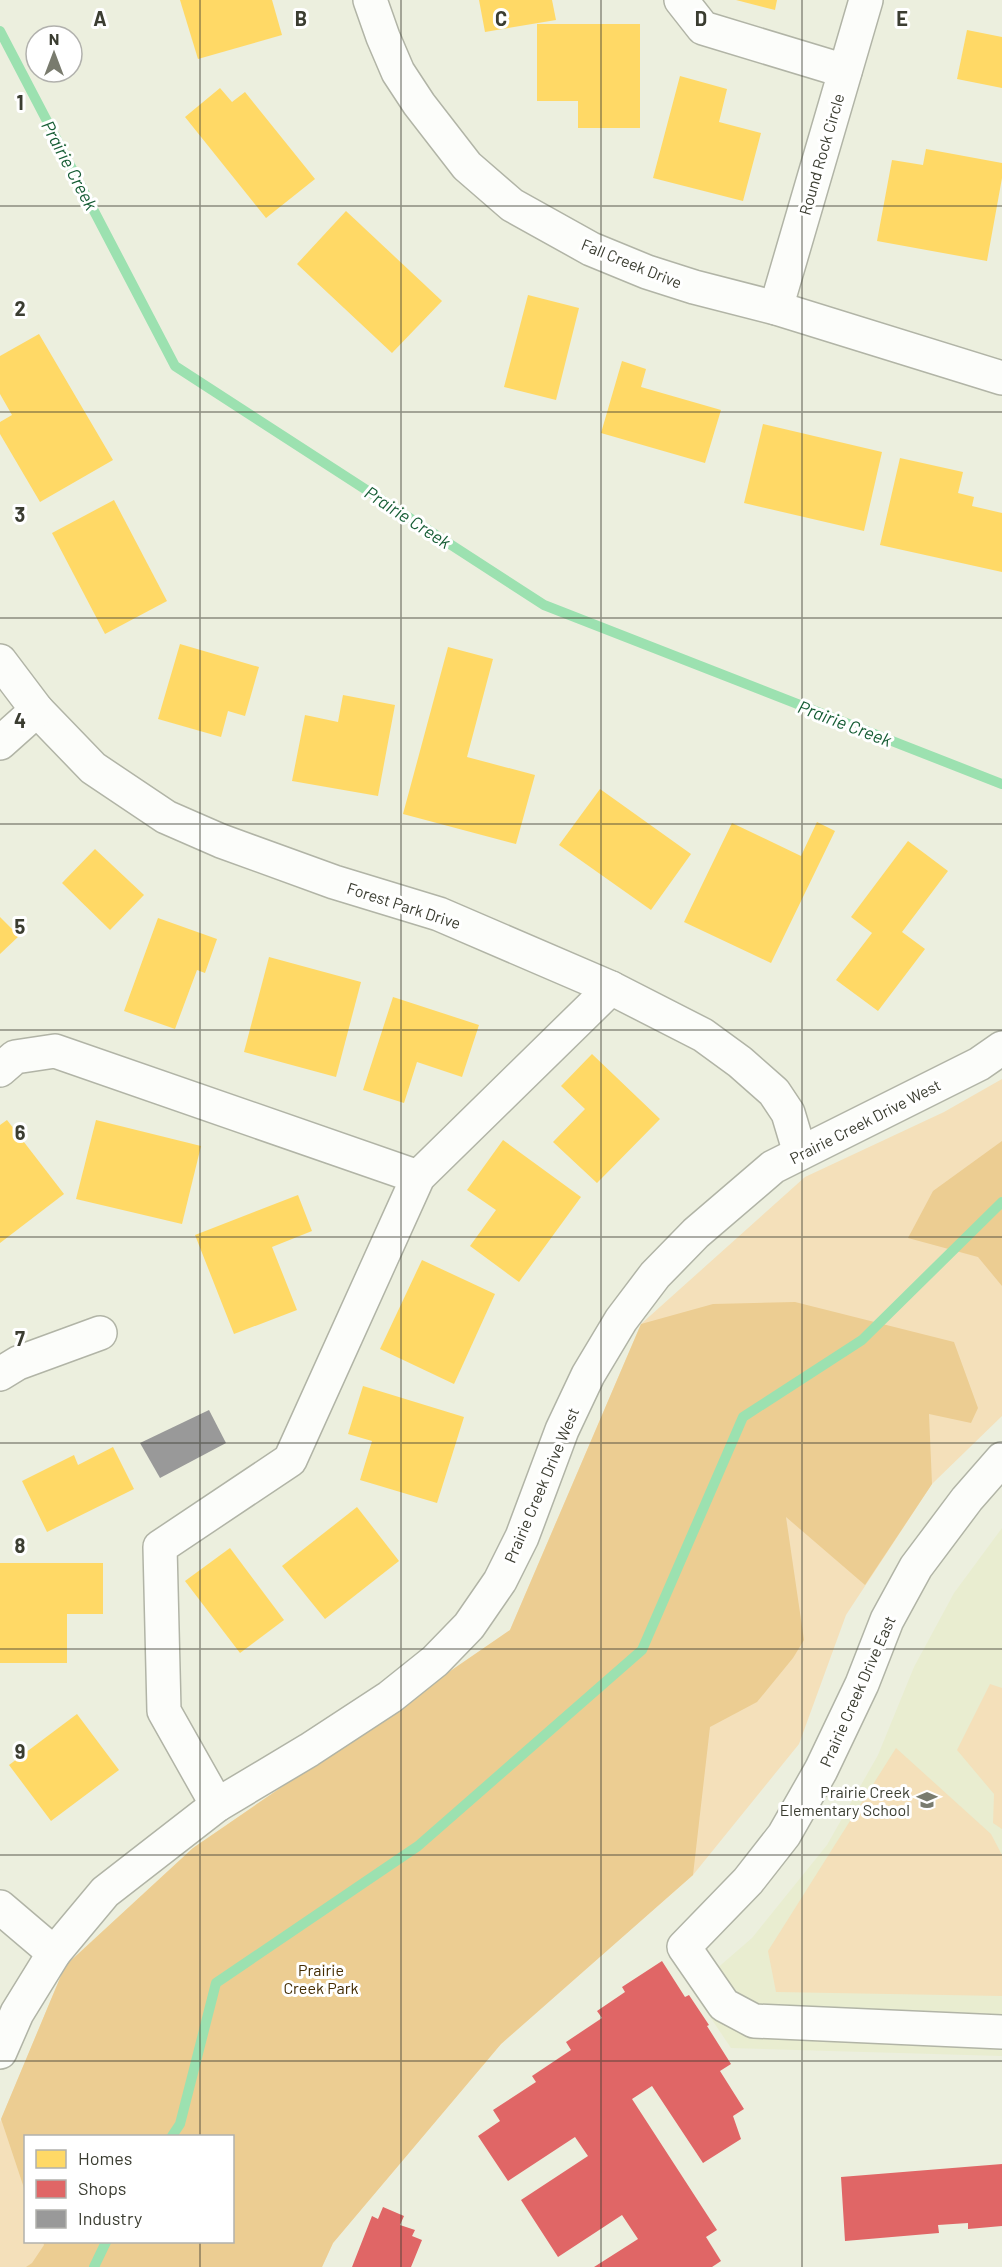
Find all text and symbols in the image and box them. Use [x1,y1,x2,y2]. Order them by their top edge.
text: A [93,6,107,30]
text: B [295,6,307,30]
text: C [495,6,507,30]
text: D [695,6,707,30]
text: E [896,6,908,30]
north arrow [24,24,84,84]
text: N [49,29,59,48]
text: 1 [16,90,24,114]
street label: Round Rock Circle [795,91,847,217]
water label: Prairie Creek [37,116,103,214]
street label: Fall Creek Drive [579,234,685,292]
text: 2 [14,296,26,320]
water label: Prairie Creek [361,481,455,553]
text: 3 [15,502,25,526]
water label: Prairie Creek [795,695,895,751]
text: 4 [14,708,26,732]
street label: Forest Park Drive [345,878,463,932]
text: 5 [15,914,26,938]
street label: Prairie Creek Drive West [786,1075,944,1167]
text: 6 [15,1120,26,1144]
text: 7 [15,1326,25,1350]
street label: Prairie Creek Drive West [500,1404,582,1566]
text: 8 [15,1533,26,1557]
street label: Prairie Creek Drive East [815,1613,899,1769]
text: 9 [15,1739,25,1763]
place label: Prairie Creek Elementary School [780,1782,910,1819]
school or university icon: Prairie Creek Elementary School [915,1788,939,1812]
park label: Prairie Creek Park [283,1960,359,1997]
legend [24,2135,234,2243]
text: Homes [78,2147,132,2169]
text: Shops [78,2177,127,2199]
text: Industry [78,2207,142,2229]

